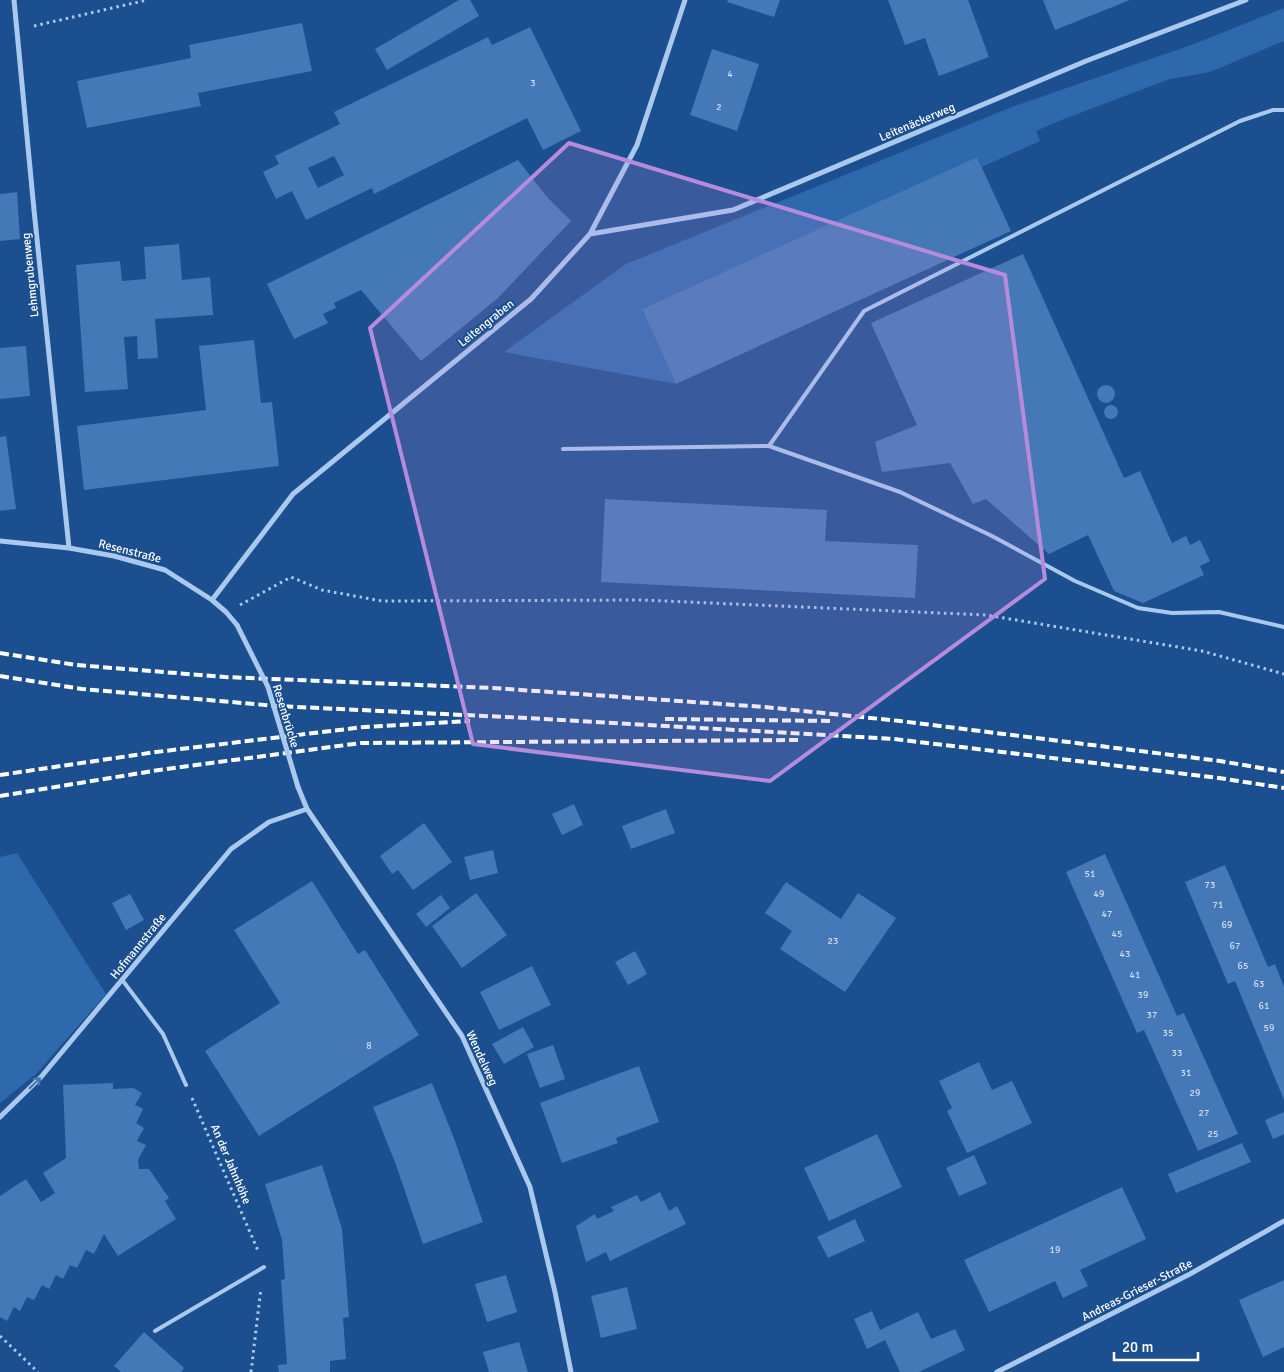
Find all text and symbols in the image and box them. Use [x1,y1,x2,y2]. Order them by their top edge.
house number: 4 [727,68,733,80]
house number: 3 [530,77,536,89]
street label: Leitenäckerweg [877,100,957,145]
house number: 2 [716,101,722,113]
street label: Lehmgrubenweg [19,232,42,318]
street label: Leitengraben [455,296,517,350]
street label: Resenstraße [97,536,163,567]
street label: Resenbrücke [269,683,302,750]
house number: 51 [1085,868,1095,880]
house number: 73 [1205,879,1215,891]
house number: 49 [1094,888,1104,900]
house number: 71 [1213,899,1223,911]
house number: 47 [1102,908,1112,920]
street label: Hofmannstraße [107,910,170,982]
house number: 69 [1222,919,1232,931]
house number: 45 [1112,928,1122,940]
house number: 23 [828,935,838,947]
house number: 67 [1230,940,1240,952]
house number: 43 [1120,948,1130,960]
house number: 65 [1238,960,1248,972]
house number: 41 [1130,969,1140,981]
house number: 63 [1254,978,1264,990]
house number: 39 [1138,989,1148,1001]
house number: 61 [1259,1000,1269,1012]
house number: 37 [1147,1009,1157,1021]
house number: 59 [1264,1022,1274,1034]
house number: 35 [1163,1027,1173,1039]
street label: Wendelweg [462,1028,501,1088]
house number: 8 [366,1040,372,1052]
house number: 33 [1172,1047,1182,1059]
house number: 31 [1181,1067,1191,1079]
one-way arrow [29,1077,41,1089]
house number: 29 [1190,1087,1200,1099]
house number: 27 [1199,1107,1209,1119]
street label: An der Jahnhöhe [207,1122,254,1206]
house number: 25 [1208,1128,1218,1140]
house number: 19 [1050,1244,1060,1256]
street label: Andreas-Grieser-Straße [1079,1256,1195,1325]
scale bar [1114,1330,1198,1362]
text: 20 m [1122,1338,1153,1356]

